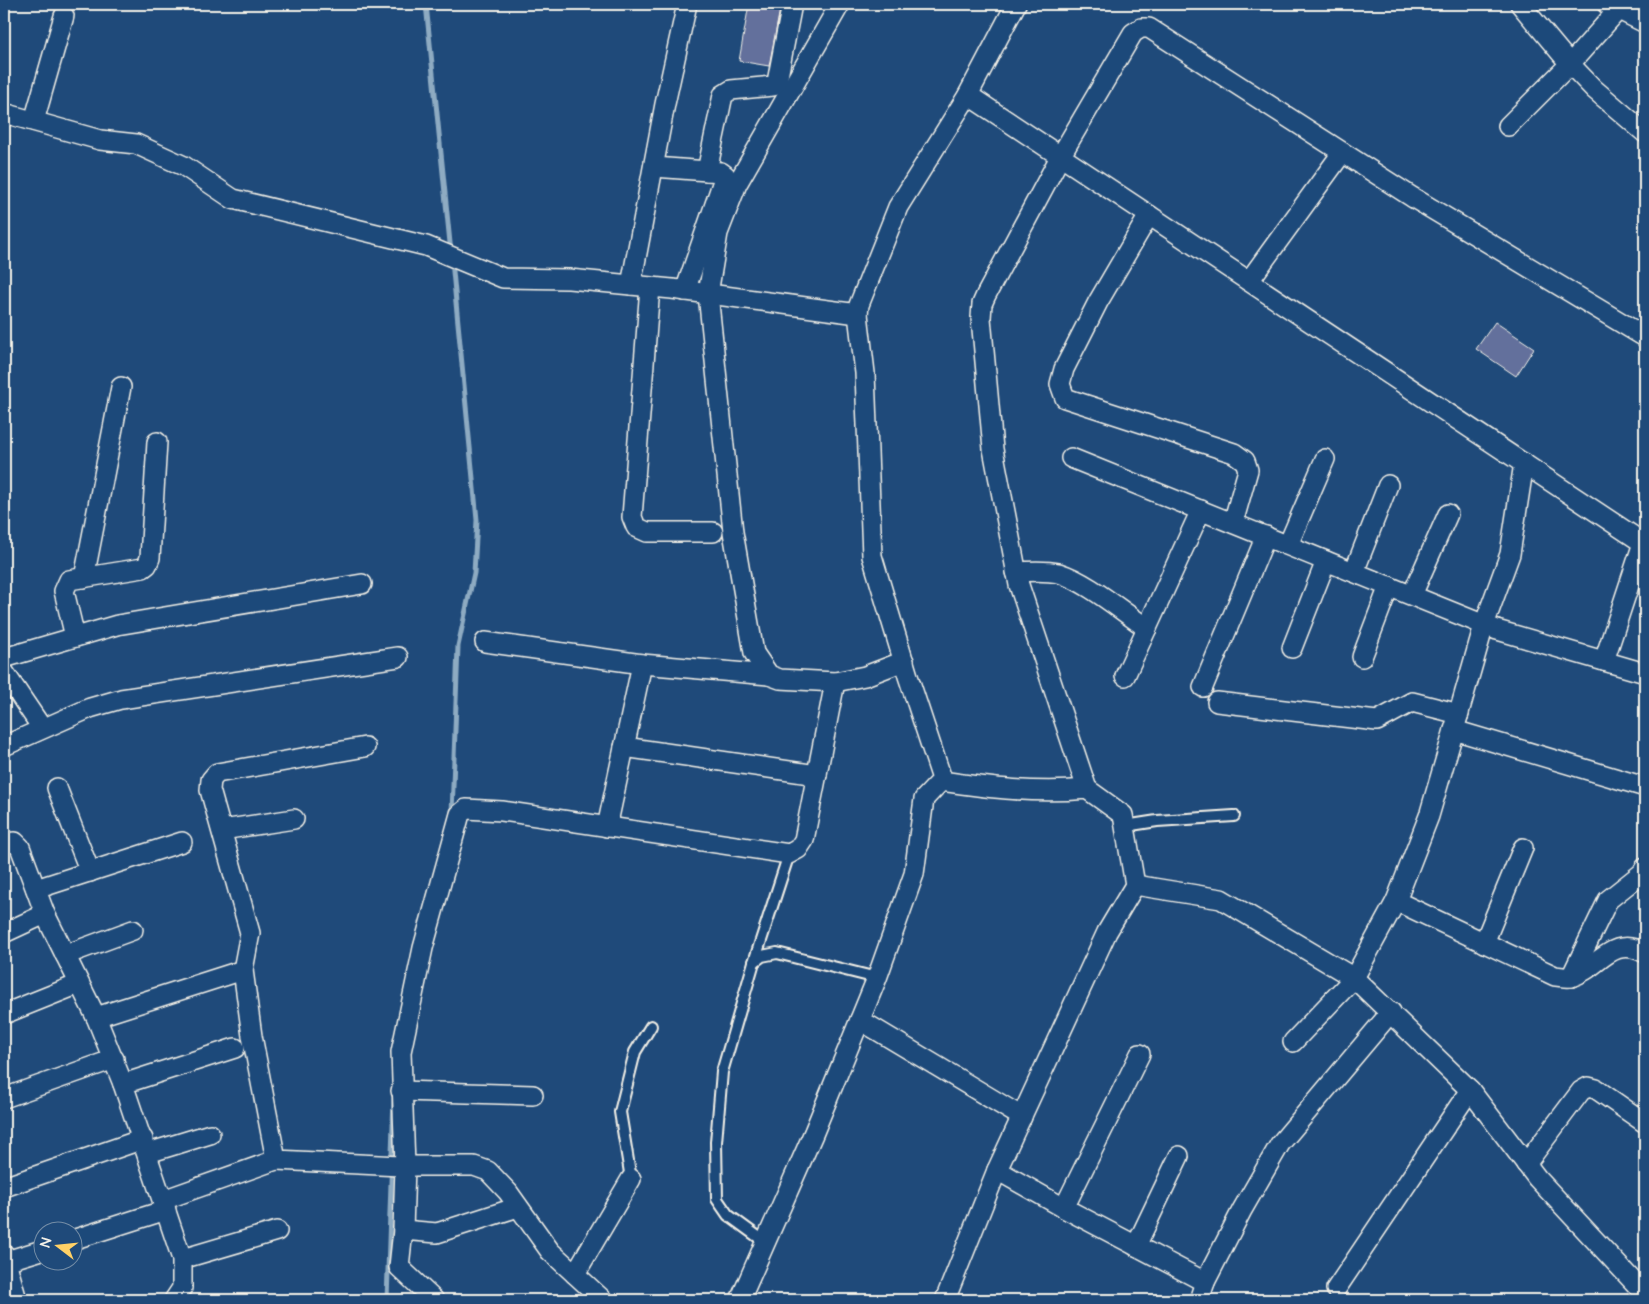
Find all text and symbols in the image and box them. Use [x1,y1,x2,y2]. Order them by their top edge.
north arrow [32,1222,82,1272]
text: N [36,1236,57,1250]

